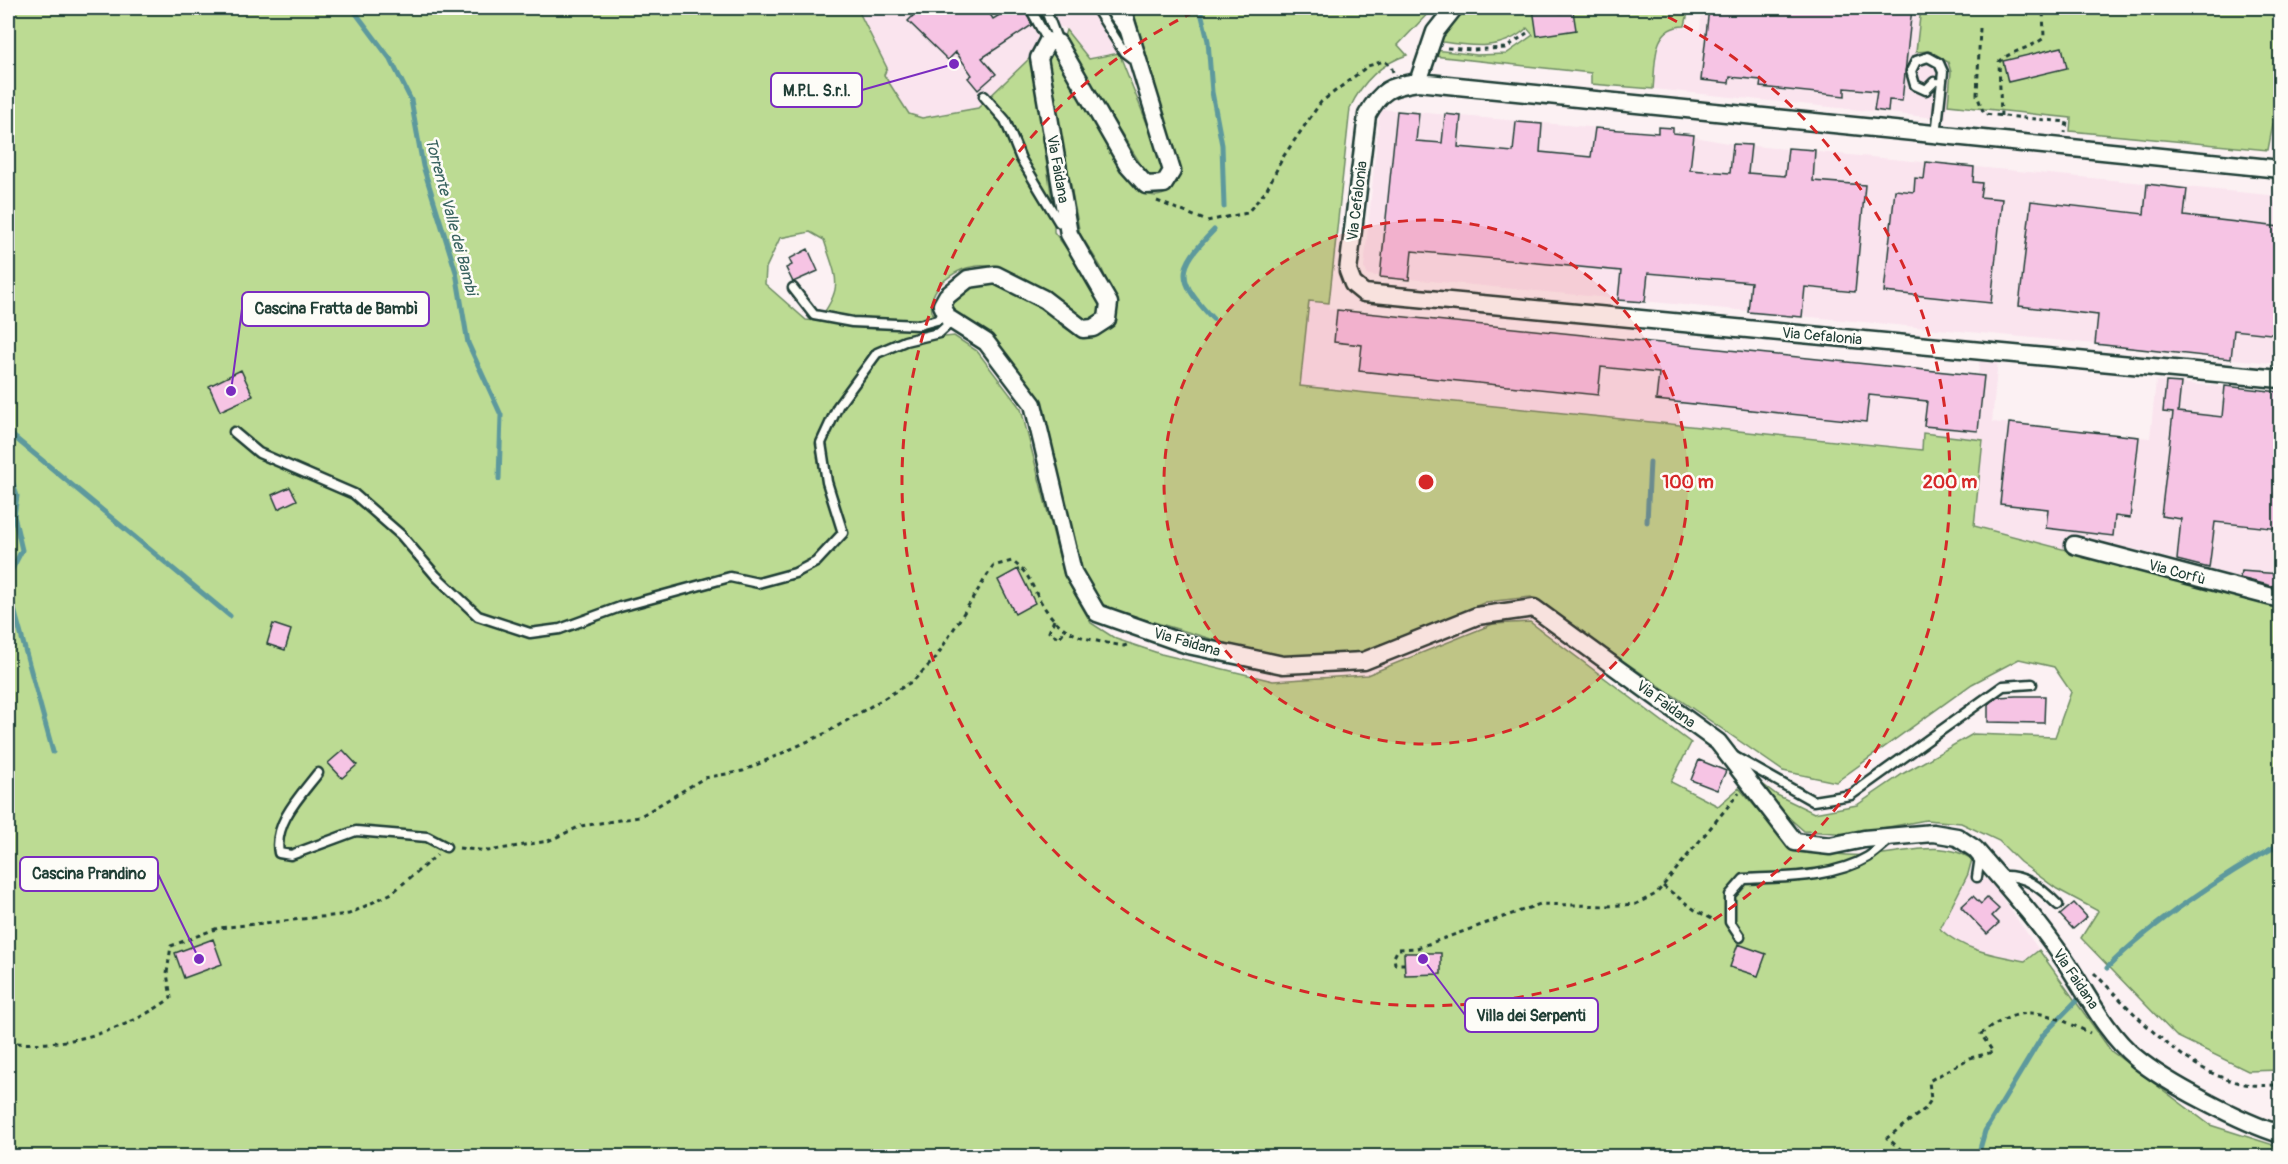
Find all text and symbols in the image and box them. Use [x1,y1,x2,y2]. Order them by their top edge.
callout: M.P.L. S.r.l. [771,73,862,107]
text: M.P.L. S.r.l. [783,81,851,101]
street label: Via Faidana [1042,133,1073,205]
water label: Torrente Valle dei Bambi [420,136,482,299]
street label: Via Cefalonia [1343,160,1372,242]
callout: Cascina Fratta de Bambì [242,292,429,326]
text: Cascina Fratta de Bambì [255,299,418,319]
street label: Via Cefalonia [1781,324,1863,349]
text: 100 m [1662,471,1714,494]
text: 200 m [1923,471,1977,494]
centre of rings [1416,472,1436,492]
street label: Via Corfù [2146,556,2208,589]
street label: Via Faidana [1151,624,1223,661]
street label: Via Faidana [1632,676,1699,732]
callout: Cascina Prandino [20,857,158,891]
text: Cascina Prandino [32,864,146,884]
street label: Via Faidana [2048,945,2103,1013]
callout: Villa dei Serpenti [1465,998,1598,1032]
text: Villa dei Serpenti [1476,1006,1586,1026]

